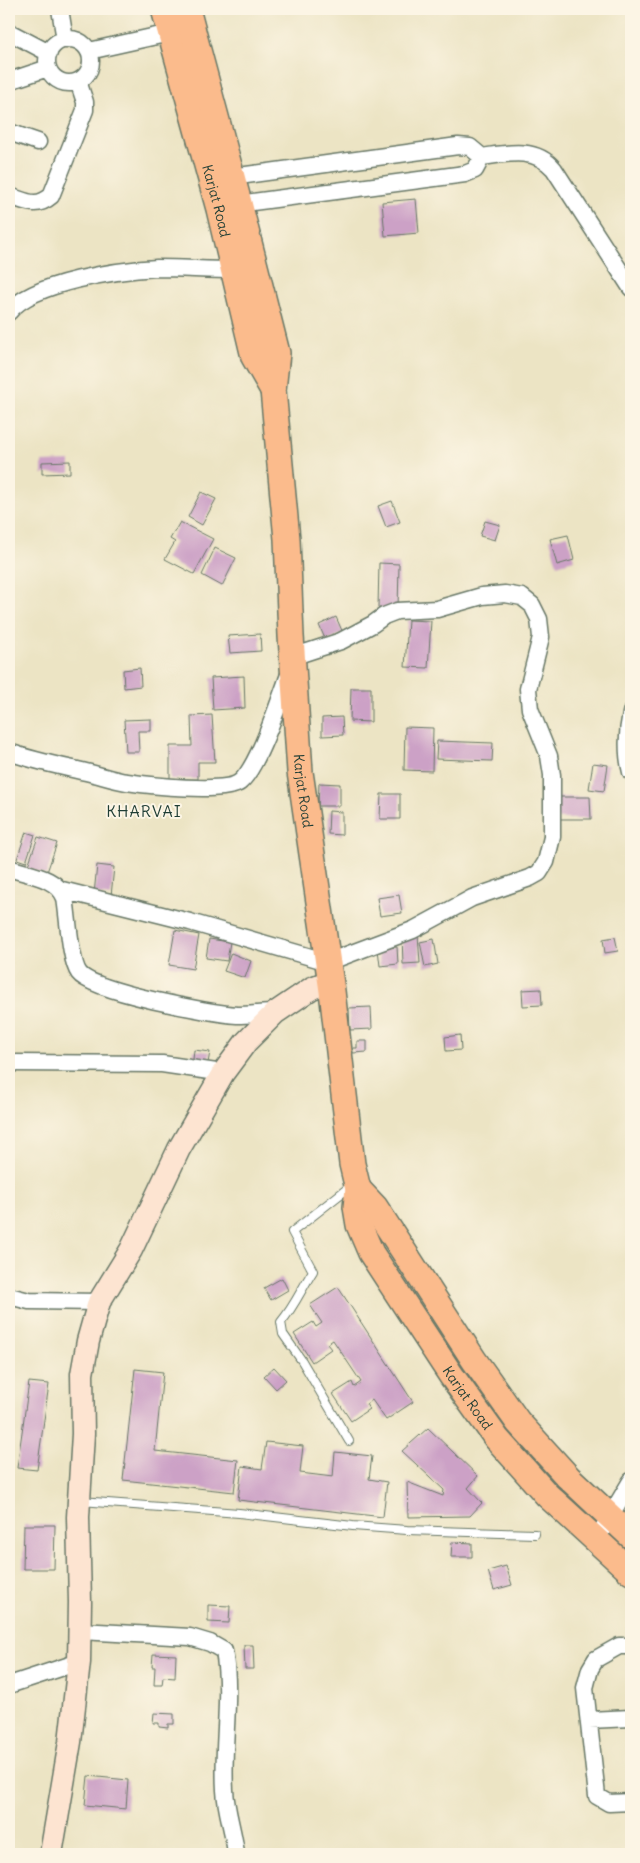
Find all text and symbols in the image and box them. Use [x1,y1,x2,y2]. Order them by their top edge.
street label: Karjat Road [198,163,234,239]
street label: Karjat Road [290,753,317,829]
district label: KHARVAI [106,801,182,821]
street label: Karjat Road [439,1363,496,1433]

